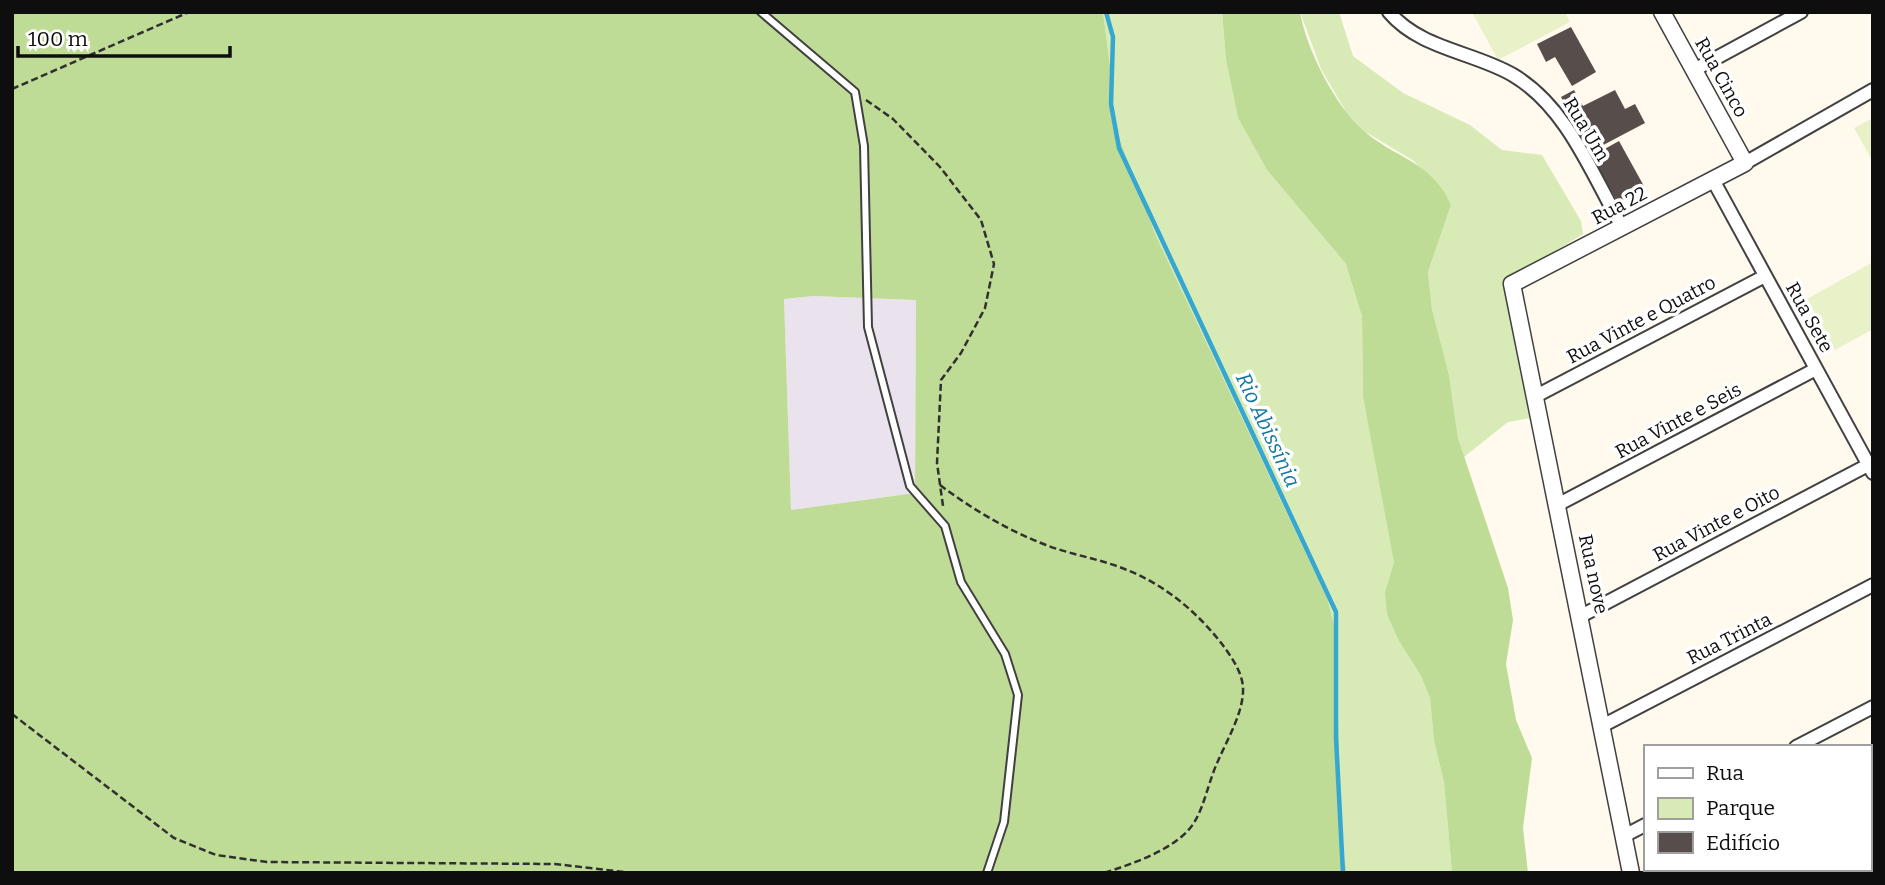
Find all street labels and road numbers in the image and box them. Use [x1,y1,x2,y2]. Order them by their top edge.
street label: Rua Cinco [1690,33,1753,121]
street label: Rua Um [1559,93,1615,165]
street label: Rua 22 [1588,181,1651,229]
street label: Rua Vinte e Quatro [1563,270,1720,368]
street label: Rua Sete [1781,278,1838,356]
street label: Rua Vinte e Seis [1611,378,1745,463]
street label: Rua Vinte e Oito [1649,480,1784,567]
street label: Rua nove [1574,532,1613,616]
street label: Rua Trinta [1683,607,1776,670]

